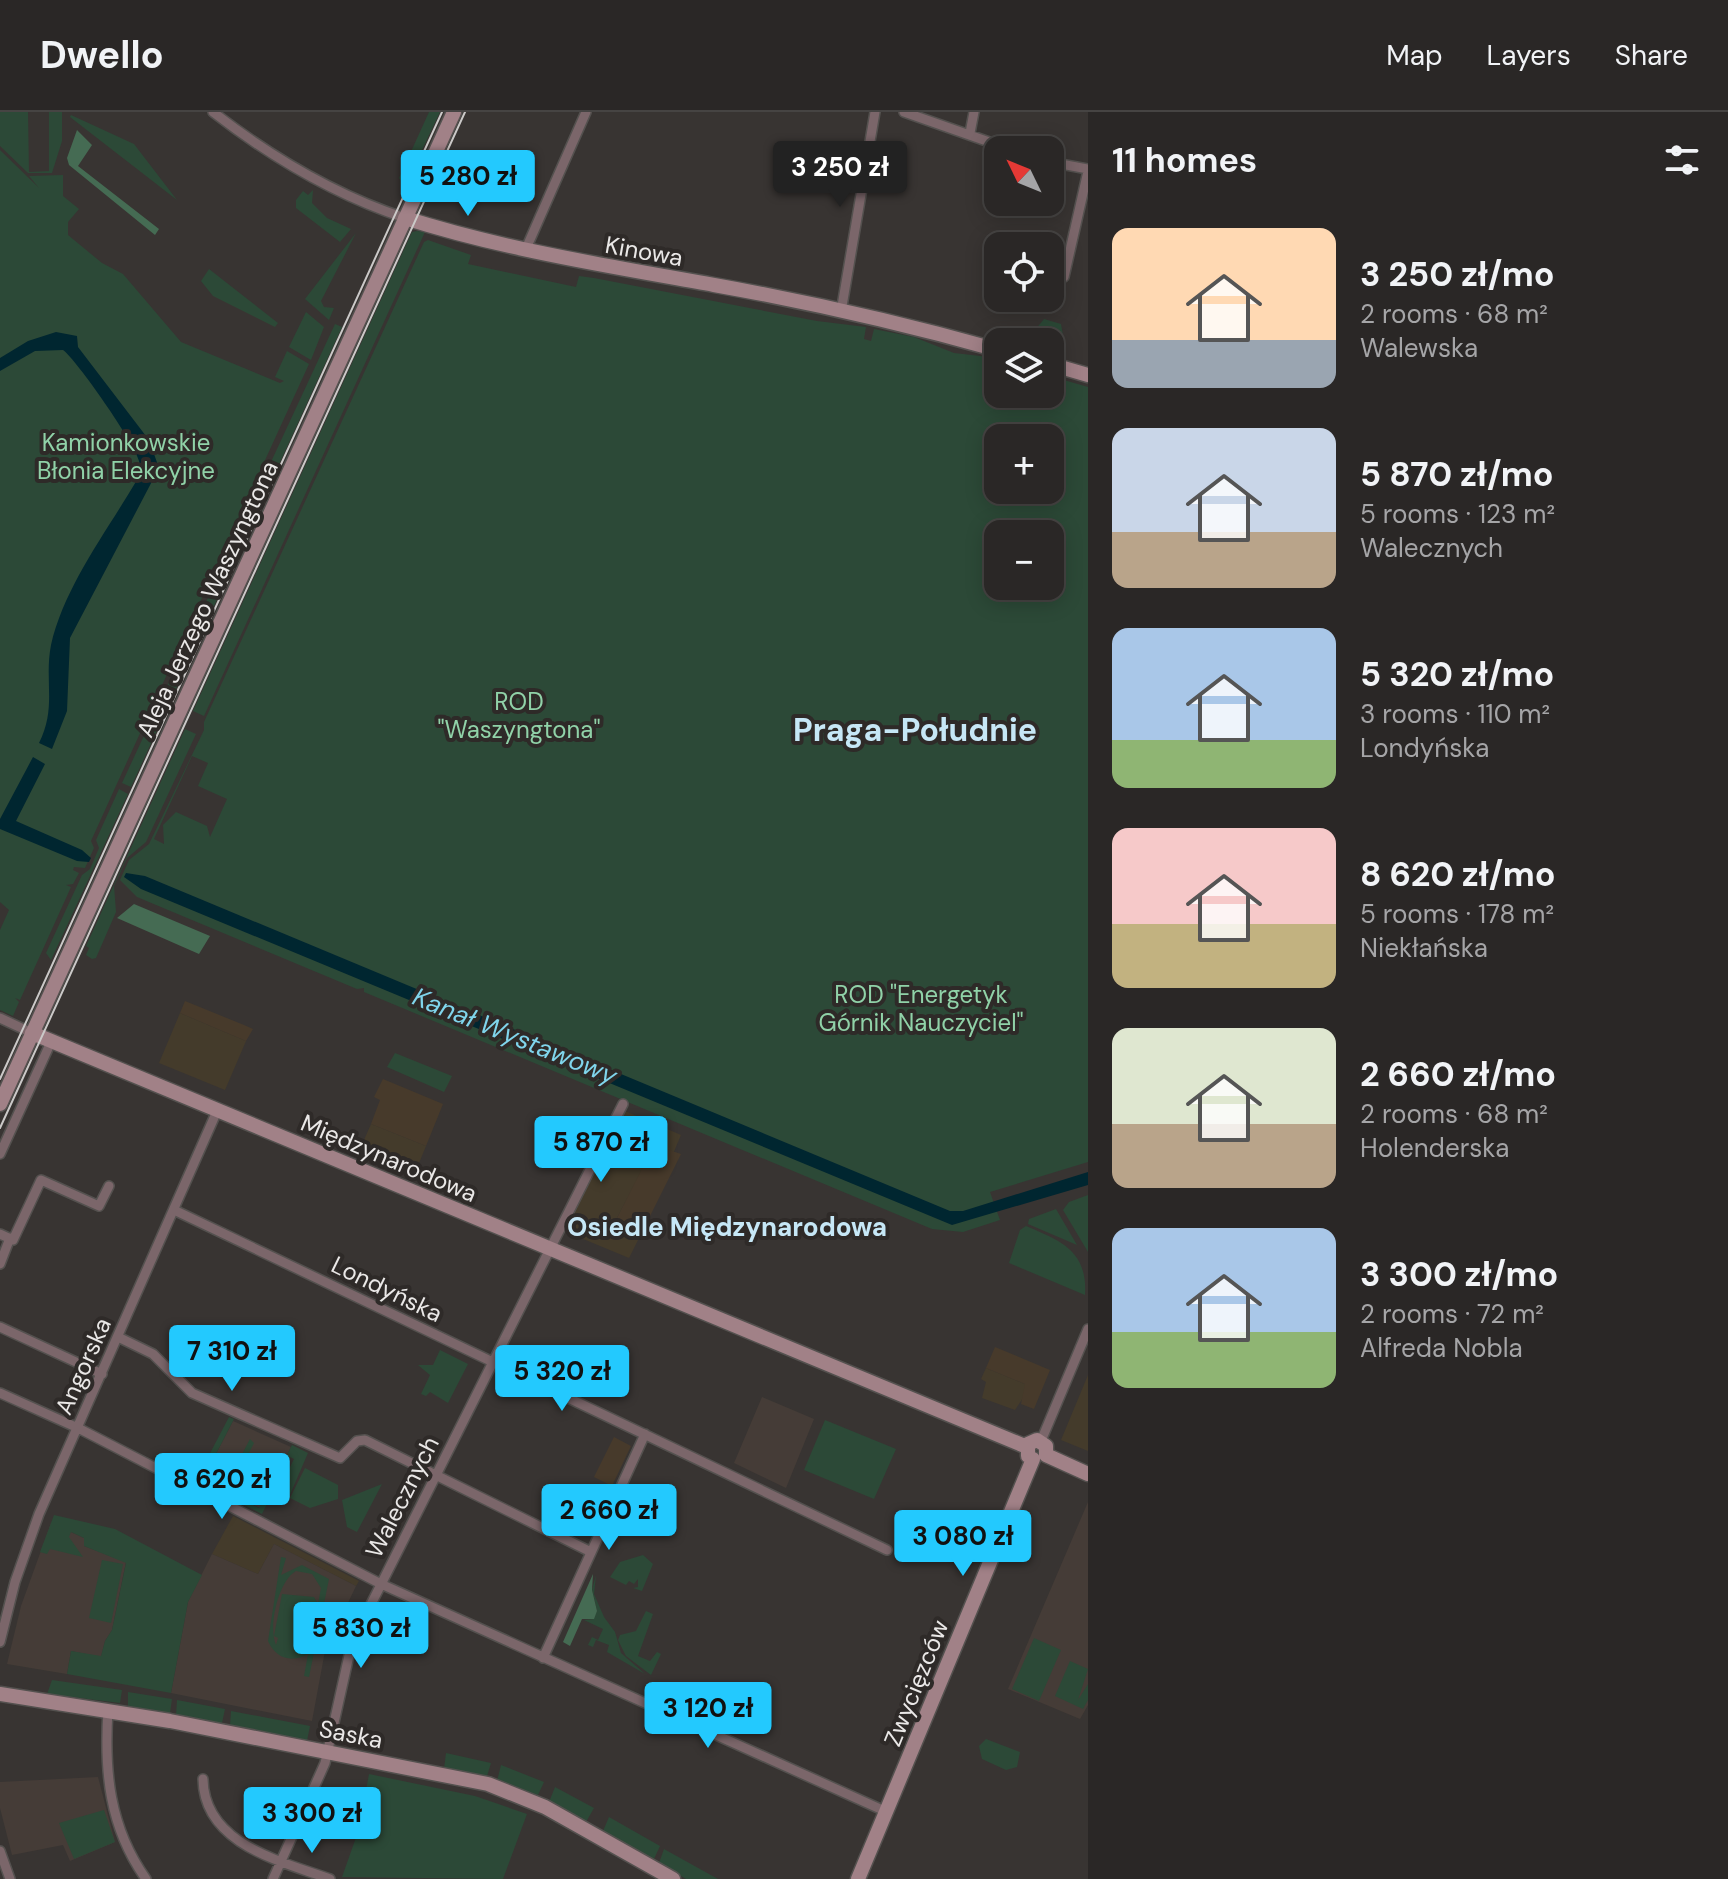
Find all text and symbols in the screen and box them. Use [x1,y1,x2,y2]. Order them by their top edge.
text: Dwello [40,30,164,80]
text: Map [1386,37,1443,74]
text: Layers [1487,37,1571,74]
text: Share [1615,37,1688,74]
north arrow [984,136,1064,216]
map controls [984,136,1064,600]
text: 11 homes [1112,138,1257,183]
icon: filters [1660,138,1704,182]
pin: 3 250 zł [757,141,923,209]
pin: 5 280 zł [385,150,551,218]
text: 3 250 zł [791,150,889,184]
text: 5 280 zł [419,159,517,193]
street label: Kinowa [603,229,685,273]
button: locate [984,232,1064,312]
text: 3 250 zł/mo [1360,252,1554,297]
icon: home [1176,260,1272,356]
text: 2 rooms · 68 m² [1360,297,1548,331]
button: layers [984,328,1064,408]
text: Walewska [1360,331,1478,365]
button: + [984,424,1064,504]
park label: Kamionkowskie Błonia Elekcyjne [37,427,215,486]
text: 5 870 zł/mo [1360,452,1554,497]
street label: Aleja Jerzego Waszyngtona [129,456,285,742]
icon: home [1176,460,1272,556]
text: 5 rooms · 123 m² [1360,497,1555,531]
button: − [984,520,1064,600]
text: Walecznych [1360,531,1503,565]
text: 5 320 zł/mo [1360,652,1554,697]
icon: home [1176,660,1272,756]
park label: ROD "Waszyngtona" [438,686,600,745]
text: 3 rooms · 110 m² [1360,697,1550,731]
district label: Praga-Południe [793,709,1037,751]
text: Londyńska [1360,731,1489,765]
text: 8 620 zł/mo [1360,852,1555,897]
icon: home [1176,860,1272,956]
text: 5 rooms · 178 m² [1360,897,1554,931]
text: Niekłańska [1360,931,1488,965]
park label: ROD "Energetyk Górnik Nauczyciel" [818,979,1024,1038]
water label: Kanał Wystawowy [408,980,624,1093]
text: 2 660 zł/mo [1360,1052,1556,1097]
icon: home [1176,1060,1272,1156]
text: 2 rooms · 68 m² [1360,1097,1548,1131]
street label: Międzynarodowa [296,1107,482,1209]
pin: 5 870 zł [518,1116,684,1184]
text: 5 870 zł [552,1125,650,1159]
text: Holenderska [1360,1131,1510,1165]
district label: Osiedle Międzynarodowa [567,1210,887,1244]
street label: Londyńska [327,1249,447,1329]
text: 3 300 zł/mo [1360,1252,1558,1297]
icon: home [1176,1260,1272,1356]
text: 2 rooms · 72 m² [1360,1297,1544,1331]
street label: Angorska [48,1313,118,1419]
pin: 7 310 zł [149,1325,315,1393]
text: Alfreda Nobla [1360,1331,1523,1365]
text: 7 310 zł [187,1334,277,1368]
pin: 5 320 zł [479,1345,645,1413]
text: 5 320 zł [513,1354,611,1388]
street label: Walecznych [358,1431,446,1563]
pin: 8 620 zł [139,1453,305,1521]
text: 8 620 zł [173,1462,271,1496]
pin: 2 660 zł [526,1484,692,1552]
text: 2 660 zł [560,1493,658,1527]
pin: 3 080 zł [880,1510,1046,1578]
text: 3 080 zł [912,1519,1014,1553]
pin: 5 830 zł [278,1602,444,1670]
text: 5 830 zł [311,1611,411,1645]
street label: Zwycięzców [877,1615,955,1751]
pin: 3 120 zł [625,1682,791,1750]
text: 3 120 zł [663,1691,753,1725]
street label: Saska [317,1713,385,1755]
pin: 3 300 zł [229,1787,395,1855]
text: 3 300 zł [262,1796,362,1830]

